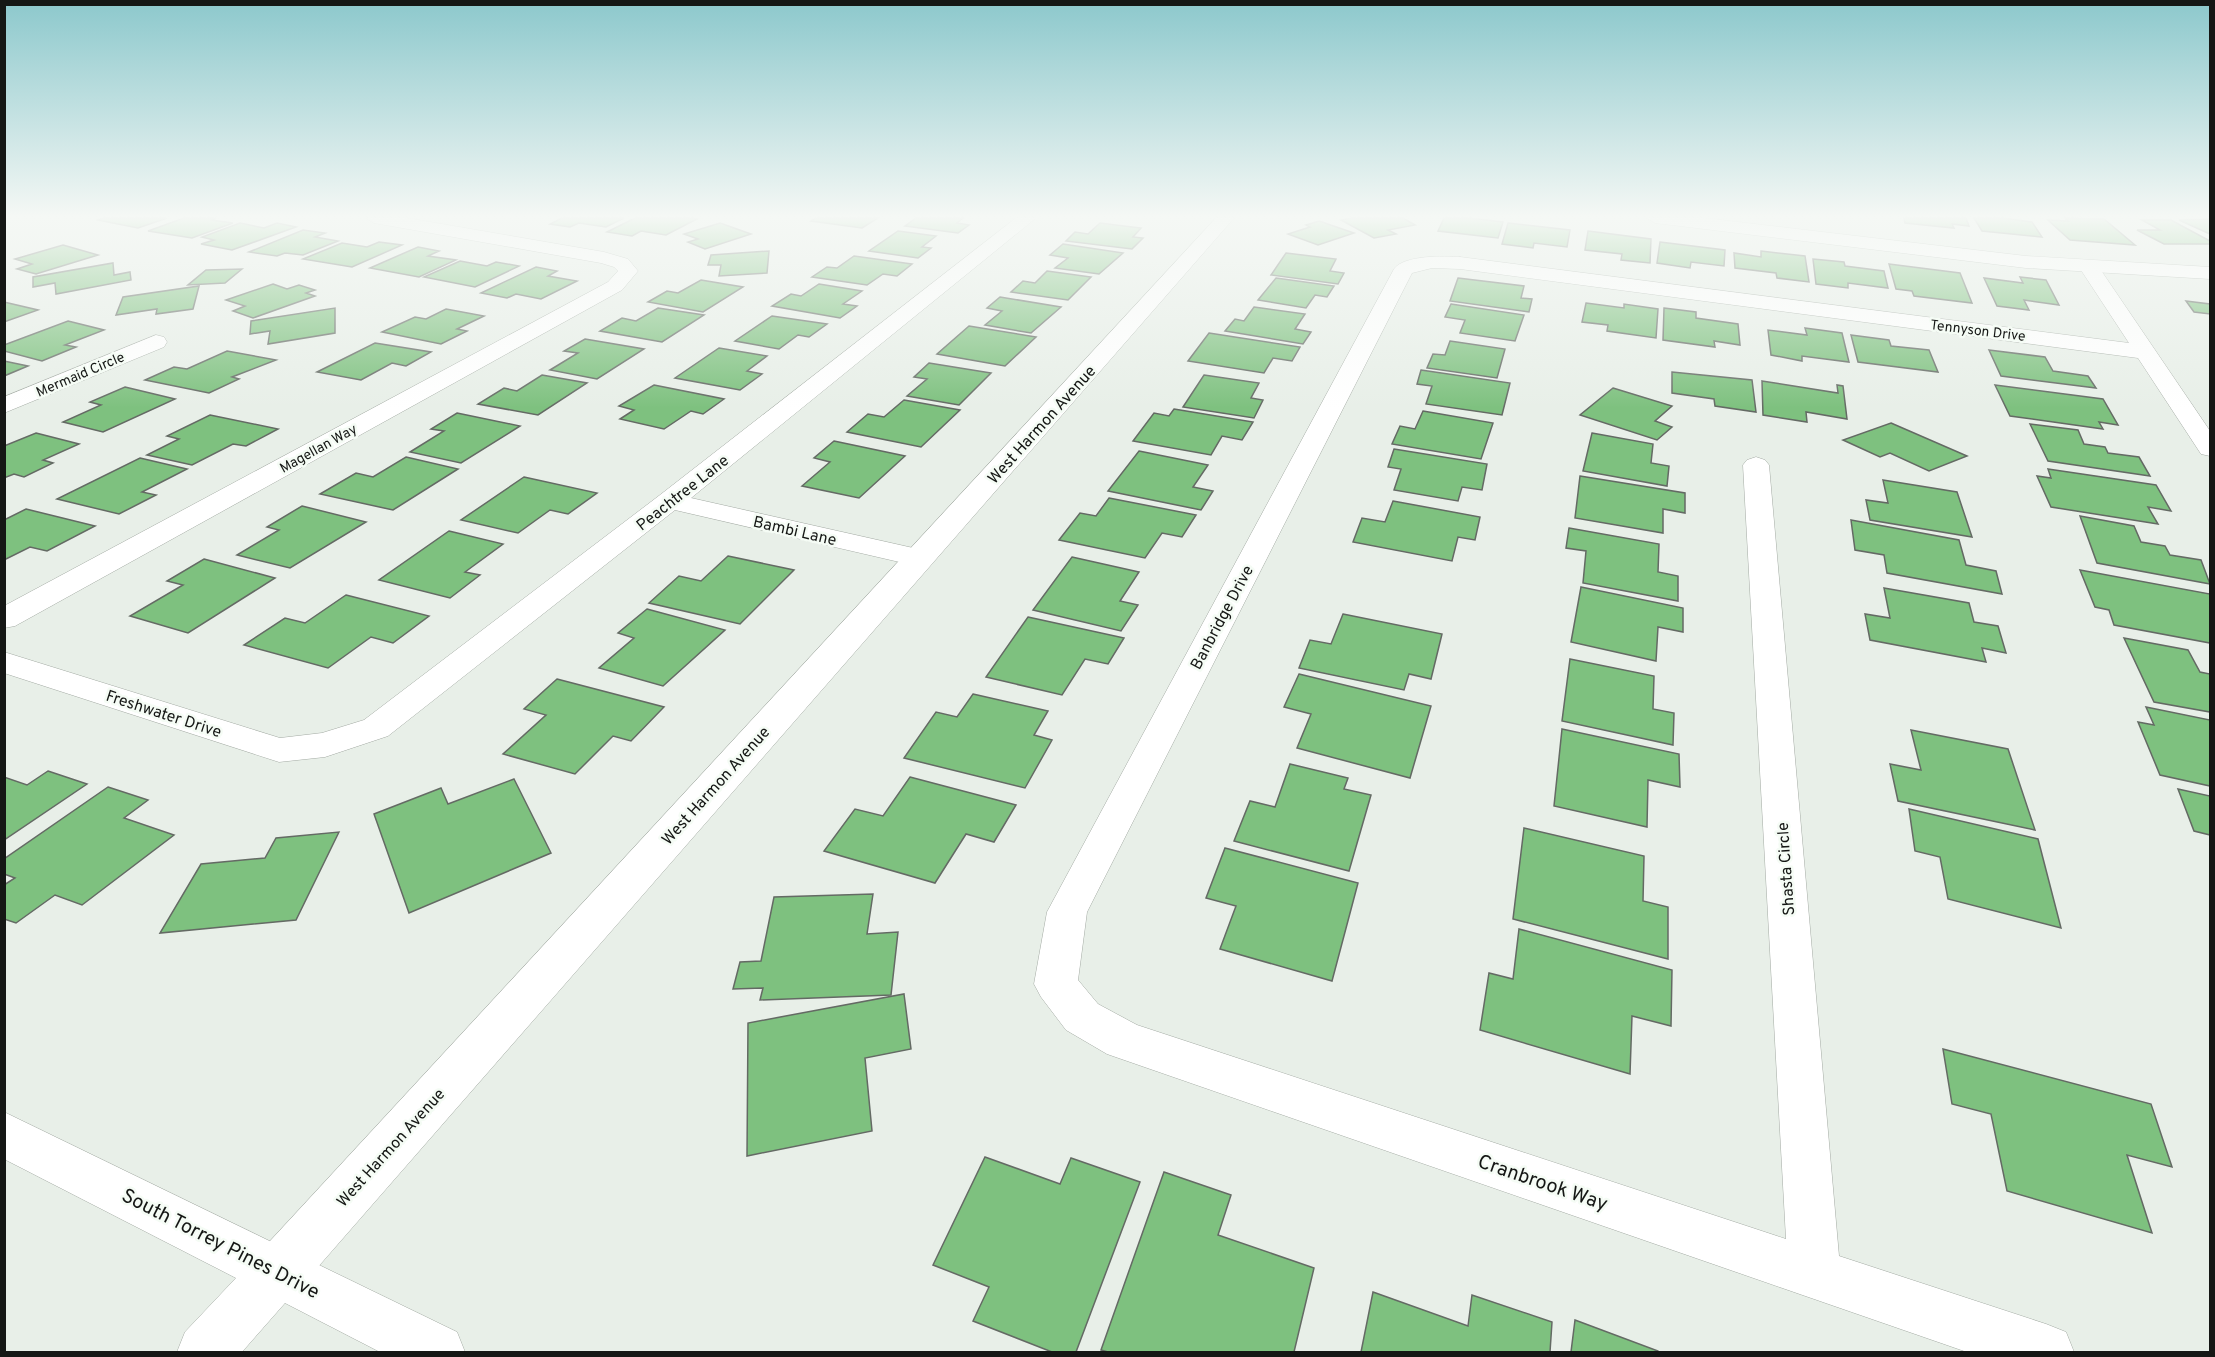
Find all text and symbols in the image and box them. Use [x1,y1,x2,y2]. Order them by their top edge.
street label: Tennyson Drive [1929,317,2027,346]
street label: Mermaid Circle [34,349,127,402]
street label: West Harmon Avenue [984,362,1101,489]
street label: Magellan Way [277,421,360,478]
street label: Peachtree Lane [633,451,734,536]
street label: Bambi Lane [751,513,838,551]
street label: Banbridge Drive [1187,562,1259,674]
street label: Freshwater Drive [103,687,224,743]
street label: West Harmon Avenue [658,723,775,850]
street label: Shasta Circle [1774,822,1800,916]
street label: West Harmon Avenue [333,1085,450,1212]
street label: Cranbrook Way [1474,1150,1611,1218]
street label: South Torrey Pines Drive [117,1183,324,1306]

